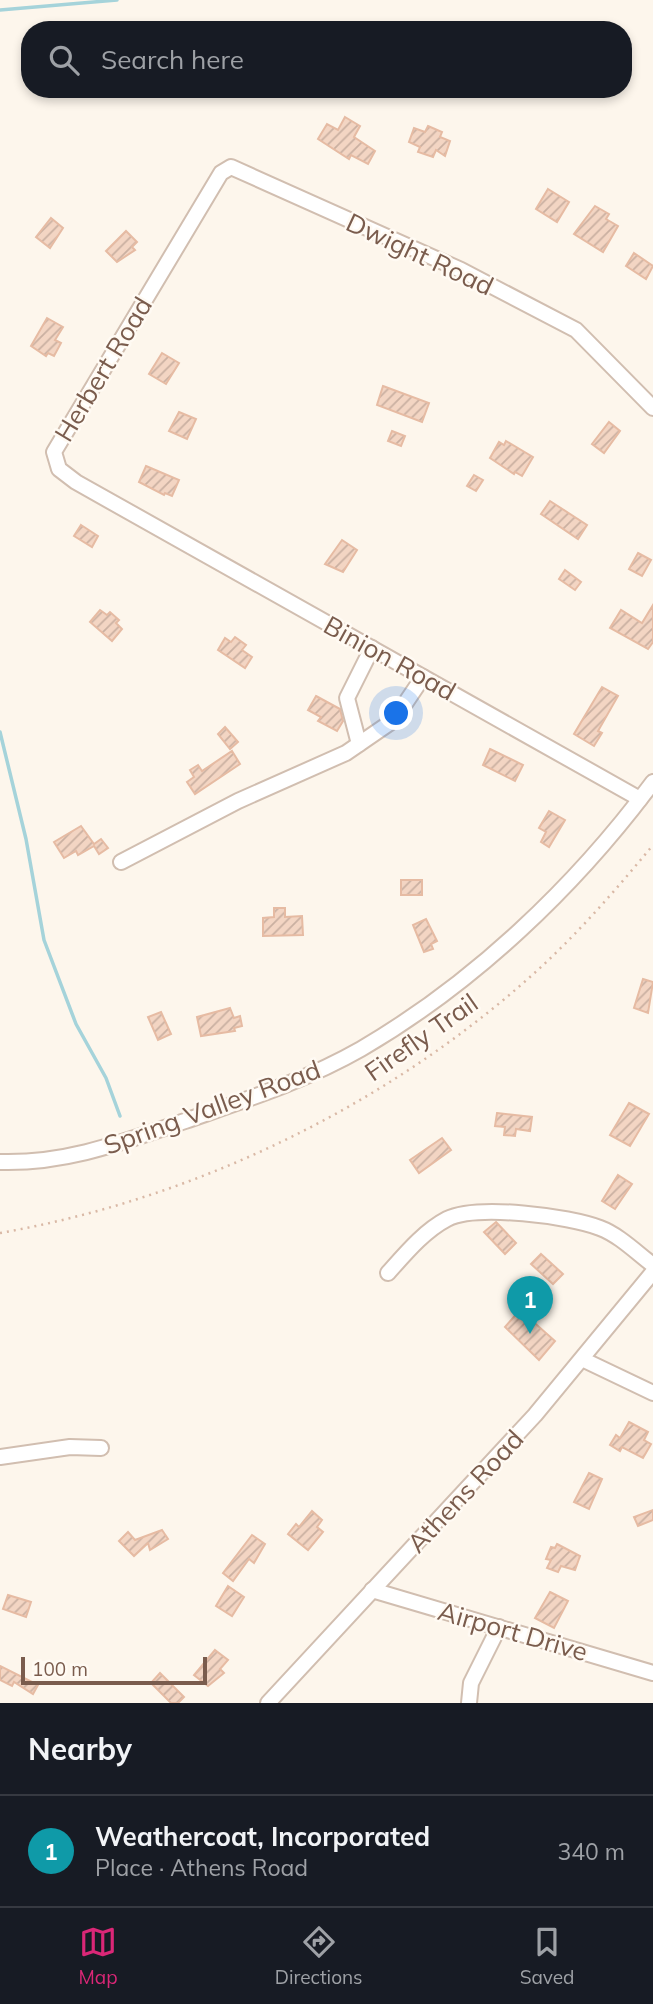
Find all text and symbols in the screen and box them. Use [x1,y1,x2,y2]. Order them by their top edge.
search box [21,21,632,98]
icon: search [45,41,83,79]
text: Search here [101,43,244,76]
street label: Dwight Road [341,206,499,302]
street label: Herbert Road [47,291,159,447]
street label: Binion Road [318,608,462,708]
your location [379,696,413,730]
street label: Firefly Trail [358,986,484,1088]
street label: Spring Valley Road [99,1052,325,1162]
pin: 1 [507,1276,553,1334]
street label: Athens Road [400,1423,530,1559]
street label: Airport Drive [434,1594,592,1668]
scale bar [21,1654,206,1686]
text: 100 m [32,1657,88,1681]
text: Nearby [28,1730,132,1768]
text: Weathercoat, Incorporated [95,1820,430,1853]
text: 1 [44,1837,58,1866]
text: 340 m [557,1837,625,1866]
text: Place · Athens Road [95,1853,308,1882]
tab: Map [79,1923,118,1989]
tab: Directions [275,1923,363,1989]
tab: Saved [520,1923,574,1989]

